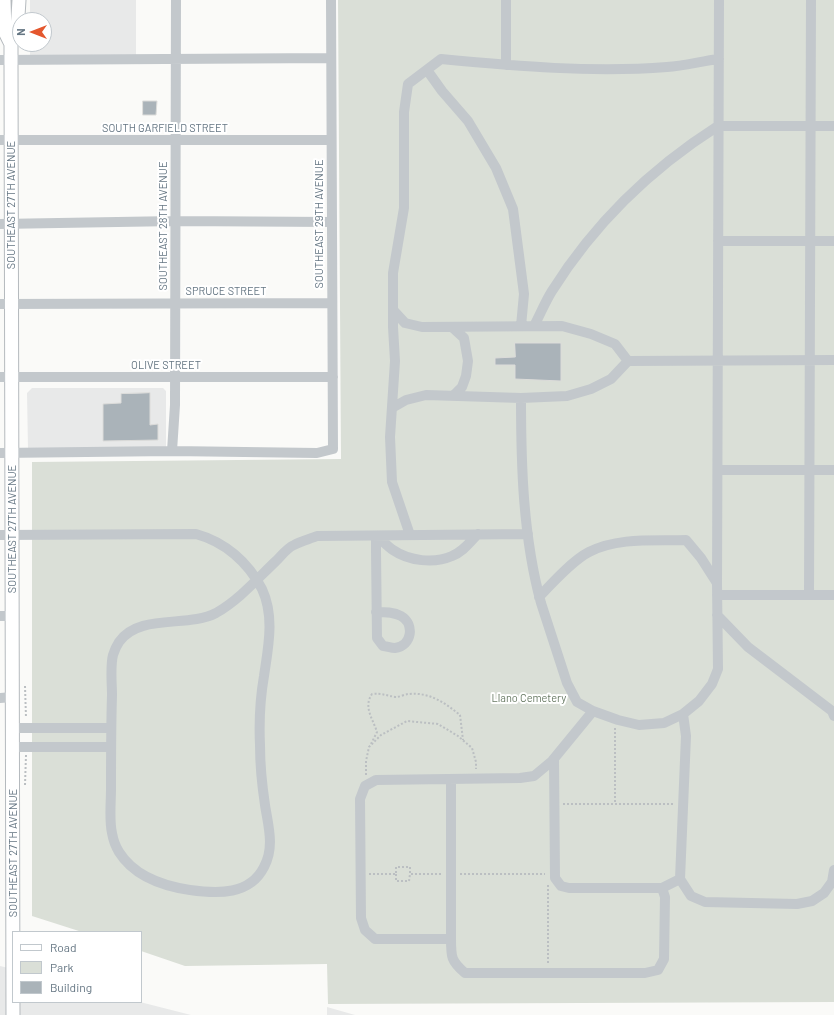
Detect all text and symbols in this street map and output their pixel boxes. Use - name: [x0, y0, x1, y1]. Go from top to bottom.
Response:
- north arrow: [12, 12, 52, 52]
- text: N: [14, 28, 27, 36]
- street label: SOUTH GARFIELD STREET: [102, 121, 228, 135]
- street label: SOUTHEAST 27TH AVENUE: [4, 141, 18, 269]
- street label: SOUTHEAST 29TH AVENUE: [312, 159, 326, 289]
- street label: SOUTHEAST 28TH AVENUE: [156, 161, 170, 291]
- street label: SPRUCE STREET: [186, 284, 266, 298]
- street label: OLIVE STREET: [131, 358, 201, 372]
- street label: SOUTHEAST 27TH AVENUE: [5, 465, 19, 593]
- park label: Llano Cemetery: [492, 691, 566, 705]
- street label: SOUTHEAST 27TH AVENUE: [6, 789, 20, 917]
- legend: [12, 931, 142, 1003]
- text: Road: [50, 940, 77, 954]
- text: Park: [50, 960, 74, 974]
- text: Building: [50, 980, 92, 994]

